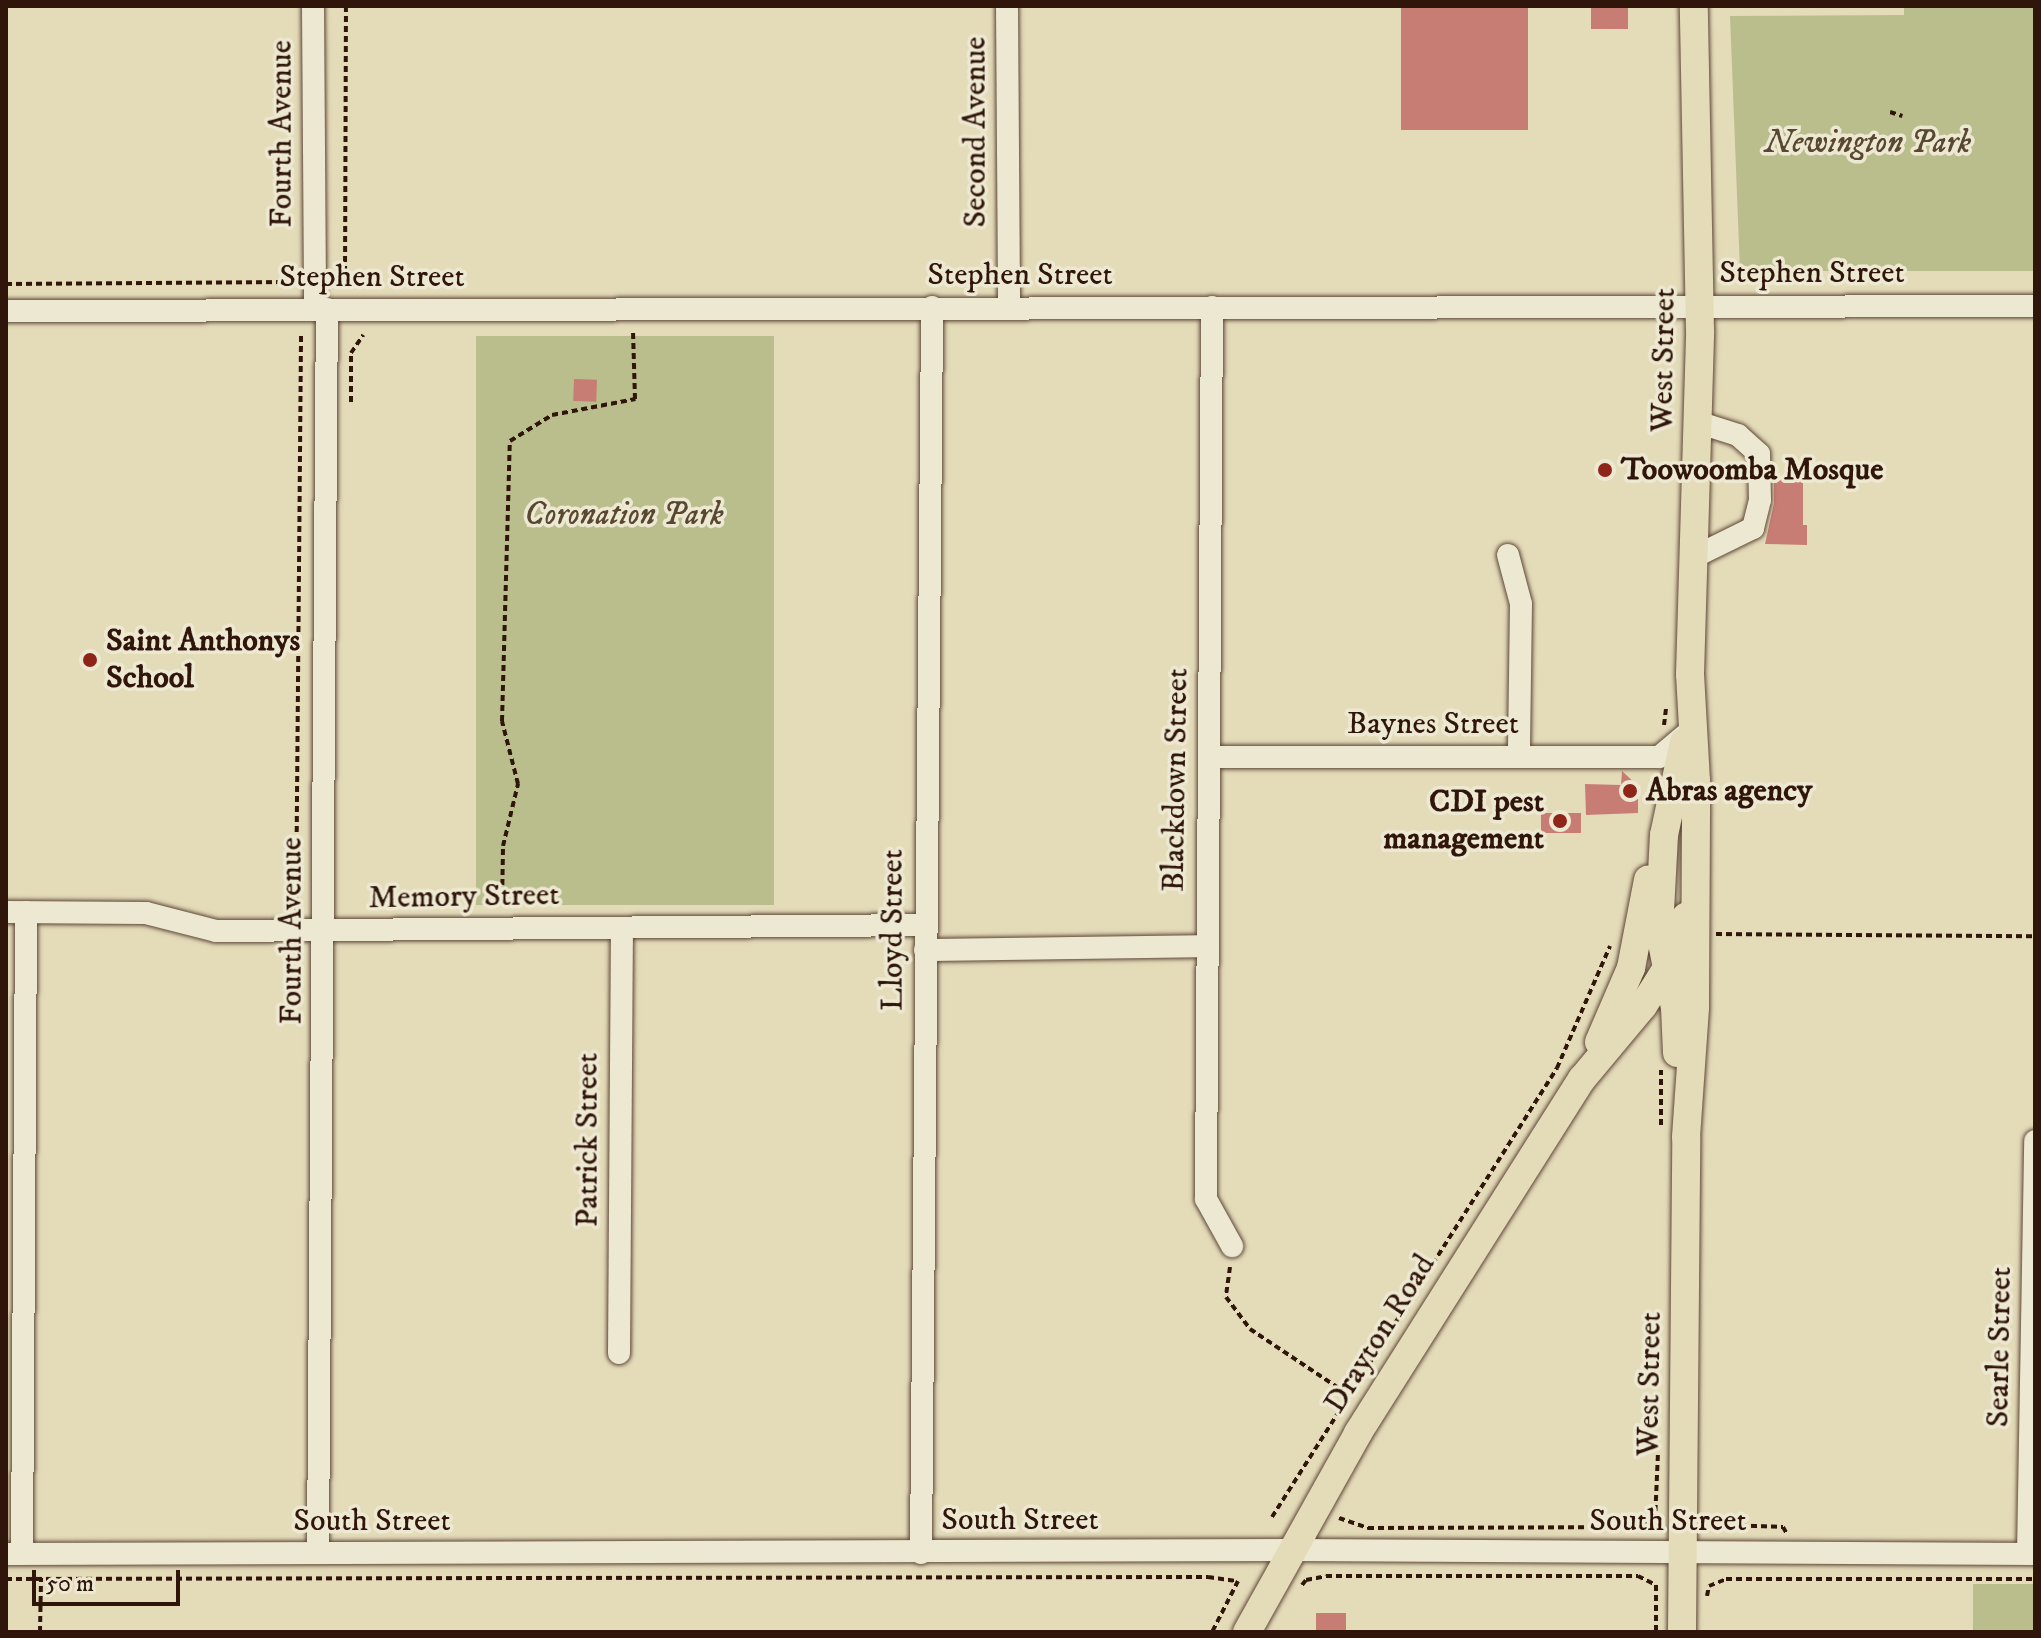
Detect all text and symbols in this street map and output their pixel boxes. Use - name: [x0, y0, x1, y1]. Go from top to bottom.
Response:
- street label: Second Avenue: [957, 36, 995, 228]
- street label: Fourth Avenue: [263, 40, 301, 228]
- park label: Newington Park: [1765, 124, 1971, 162]
- street label: Stephen Street: [1719, 254, 1905, 292]
- street label: Stephen Street: [927, 256, 1113, 294]
- street label: Stephen Street: [279, 258, 465, 296]
- street label: West Street: [1644, 287, 1684, 433]
- place label: Toowoomba Mosque: [1621, 451, 1883, 489]
- marker: Toowoomba Mosque: [1596, 461, 1614, 479]
- park label: Coronation Park: [524, 496, 724, 534]
- place label: Saint Anthonys School: [106, 623, 300, 698]
- marker: Saint Anthonys School: [81, 651, 99, 669]
- street label: Blackdown Street: [1155, 668, 1197, 892]
- street label: Baynes Street: [1347, 705, 1519, 743]
- place label: Abras agency: [1646, 772, 1812, 810]
- marker: Abras agency: [1621, 782, 1639, 800]
- place label: CDI pest management: [1383, 784, 1544, 859]
- marker: CDI pest management: [1551, 812, 1569, 830]
- street label: Fourth Avenue: [273, 837, 311, 1025]
- street label: Lloyd Street: [874, 849, 912, 1011]
- street label: Memory Street: [368, 876, 560, 918]
- street label: Patrick Street: [569, 1053, 607, 1227]
- street label: Drayton Road: [1316, 1247, 1444, 1421]
- street label: Searle Street: [1979, 1266, 2021, 1428]
- street label: West Street: [1630, 1311, 1670, 1457]
- street label: South Street: [941, 1501, 1099, 1539]
- street label: South Street: [293, 1502, 451, 1540]
- street label: South Street: [1589, 1502, 1747, 1540]
- scale bar: [36, 1554, 184, 1604]
- text: 50 m: [46, 1569, 94, 1599]

